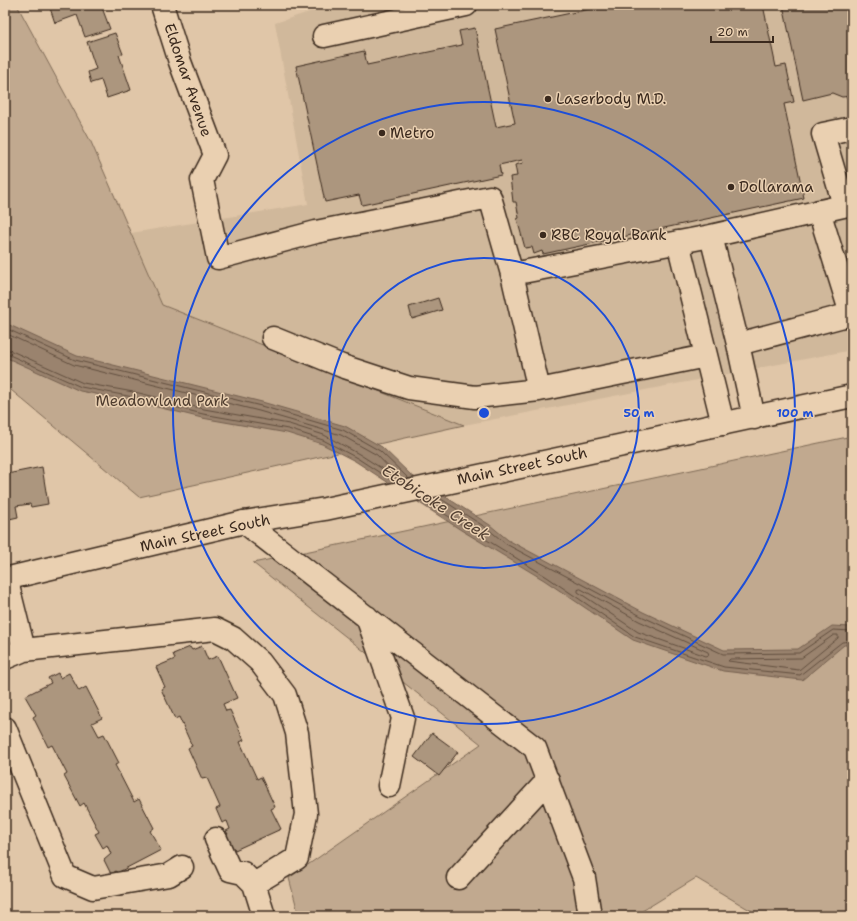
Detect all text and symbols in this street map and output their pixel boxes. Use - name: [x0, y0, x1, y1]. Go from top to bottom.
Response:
- scale bar: [711, 18, 773, 44]
- street label: Eldomar Avenue: [159, 21, 217, 139]
- text: 20 m: [717, 24, 748, 40]
- place label: Laserbody M.D.: [556, 89, 666, 109]
- marker: Laserbody M.D.: [543, 94, 553, 104]
- place label: Metro: [390, 123, 434, 143]
- marker: Metro: [377, 128, 387, 138]
- place label: Dollarama: [739, 177, 814, 197]
- marker: Dollarama: [726, 182, 736, 192]
- place label: RBC Royal Bank: [551, 225, 667, 245]
- marker: RBC Royal Bank: [538, 230, 548, 240]
- park label: Meadowland Park: [95, 391, 229, 411]
- text: 50 m: [624, 405, 655, 421]
- text: 100 m: [777, 405, 814, 421]
- centre of rings: [477, 406, 491, 420]
- street label: Main Street South: [455, 442, 589, 490]
- water label: Etobicoke Creek: [378, 460, 494, 545]
- street label: Main Street South: [138, 509, 272, 557]

